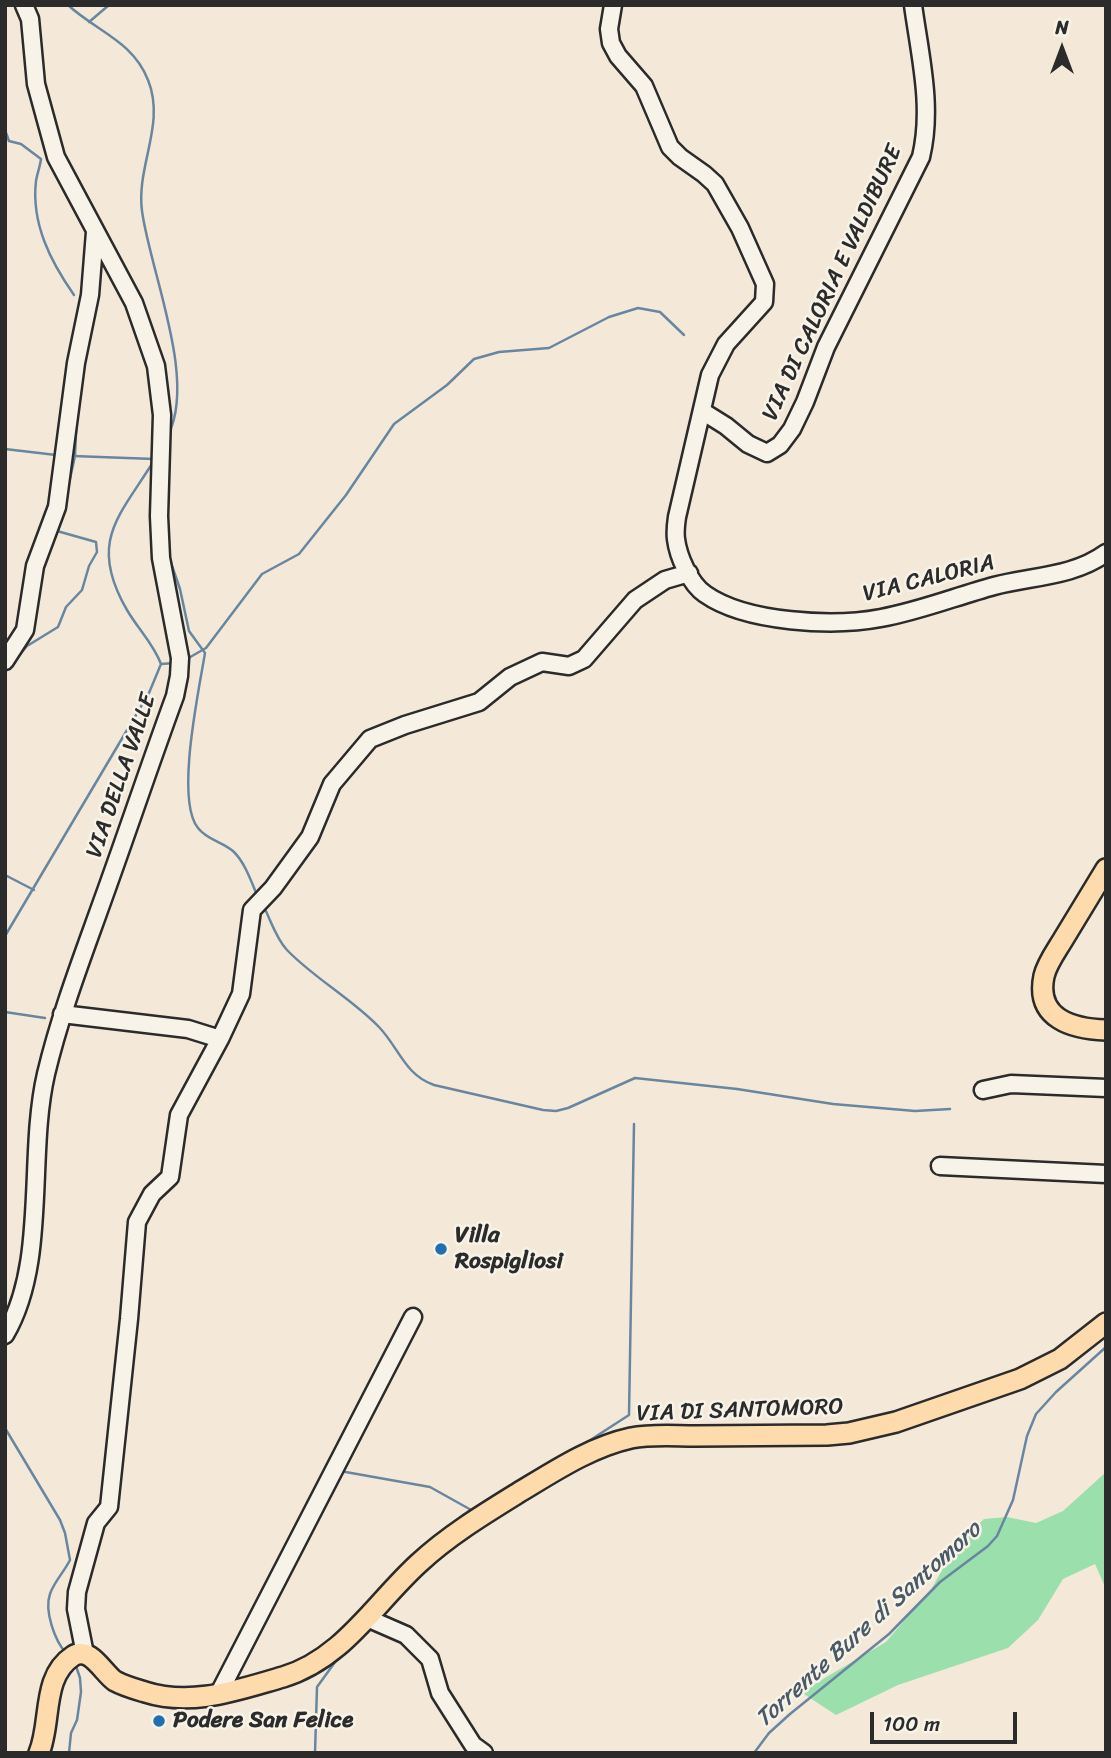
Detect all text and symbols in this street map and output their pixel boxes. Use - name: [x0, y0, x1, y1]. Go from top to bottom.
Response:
- text: N: [1055, 11, 1069, 44]
- north arrow: [1027, 14, 1097, 84]
- street label: VIA DI CALORIA E VALDIBURE: [757, 141, 909, 425]
- street label: VIA CALORIA: [860, 549, 998, 609]
- street label: VIA DELLA VALLE: [81, 690, 163, 862]
- place label: Villa Rospigliosi: [455, 1222, 563, 1276]
- marker: Villa Rospigliosi: [433, 1241, 449, 1257]
- street label: VIA DI SANTOMORO: [636, 1394, 844, 1428]
- water label: Torrente Bure di Santomoro: [750, 1516, 988, 1734]
- scale bar: [873, 1698, 1020, 1742]
- text: 100 m: [883, 1705, 940, 1743]
- place label: Podere San Felice: [173, 1707, 353, 1735]
- marker: Podere San Felice: [151, 1713, 167, 1729]

